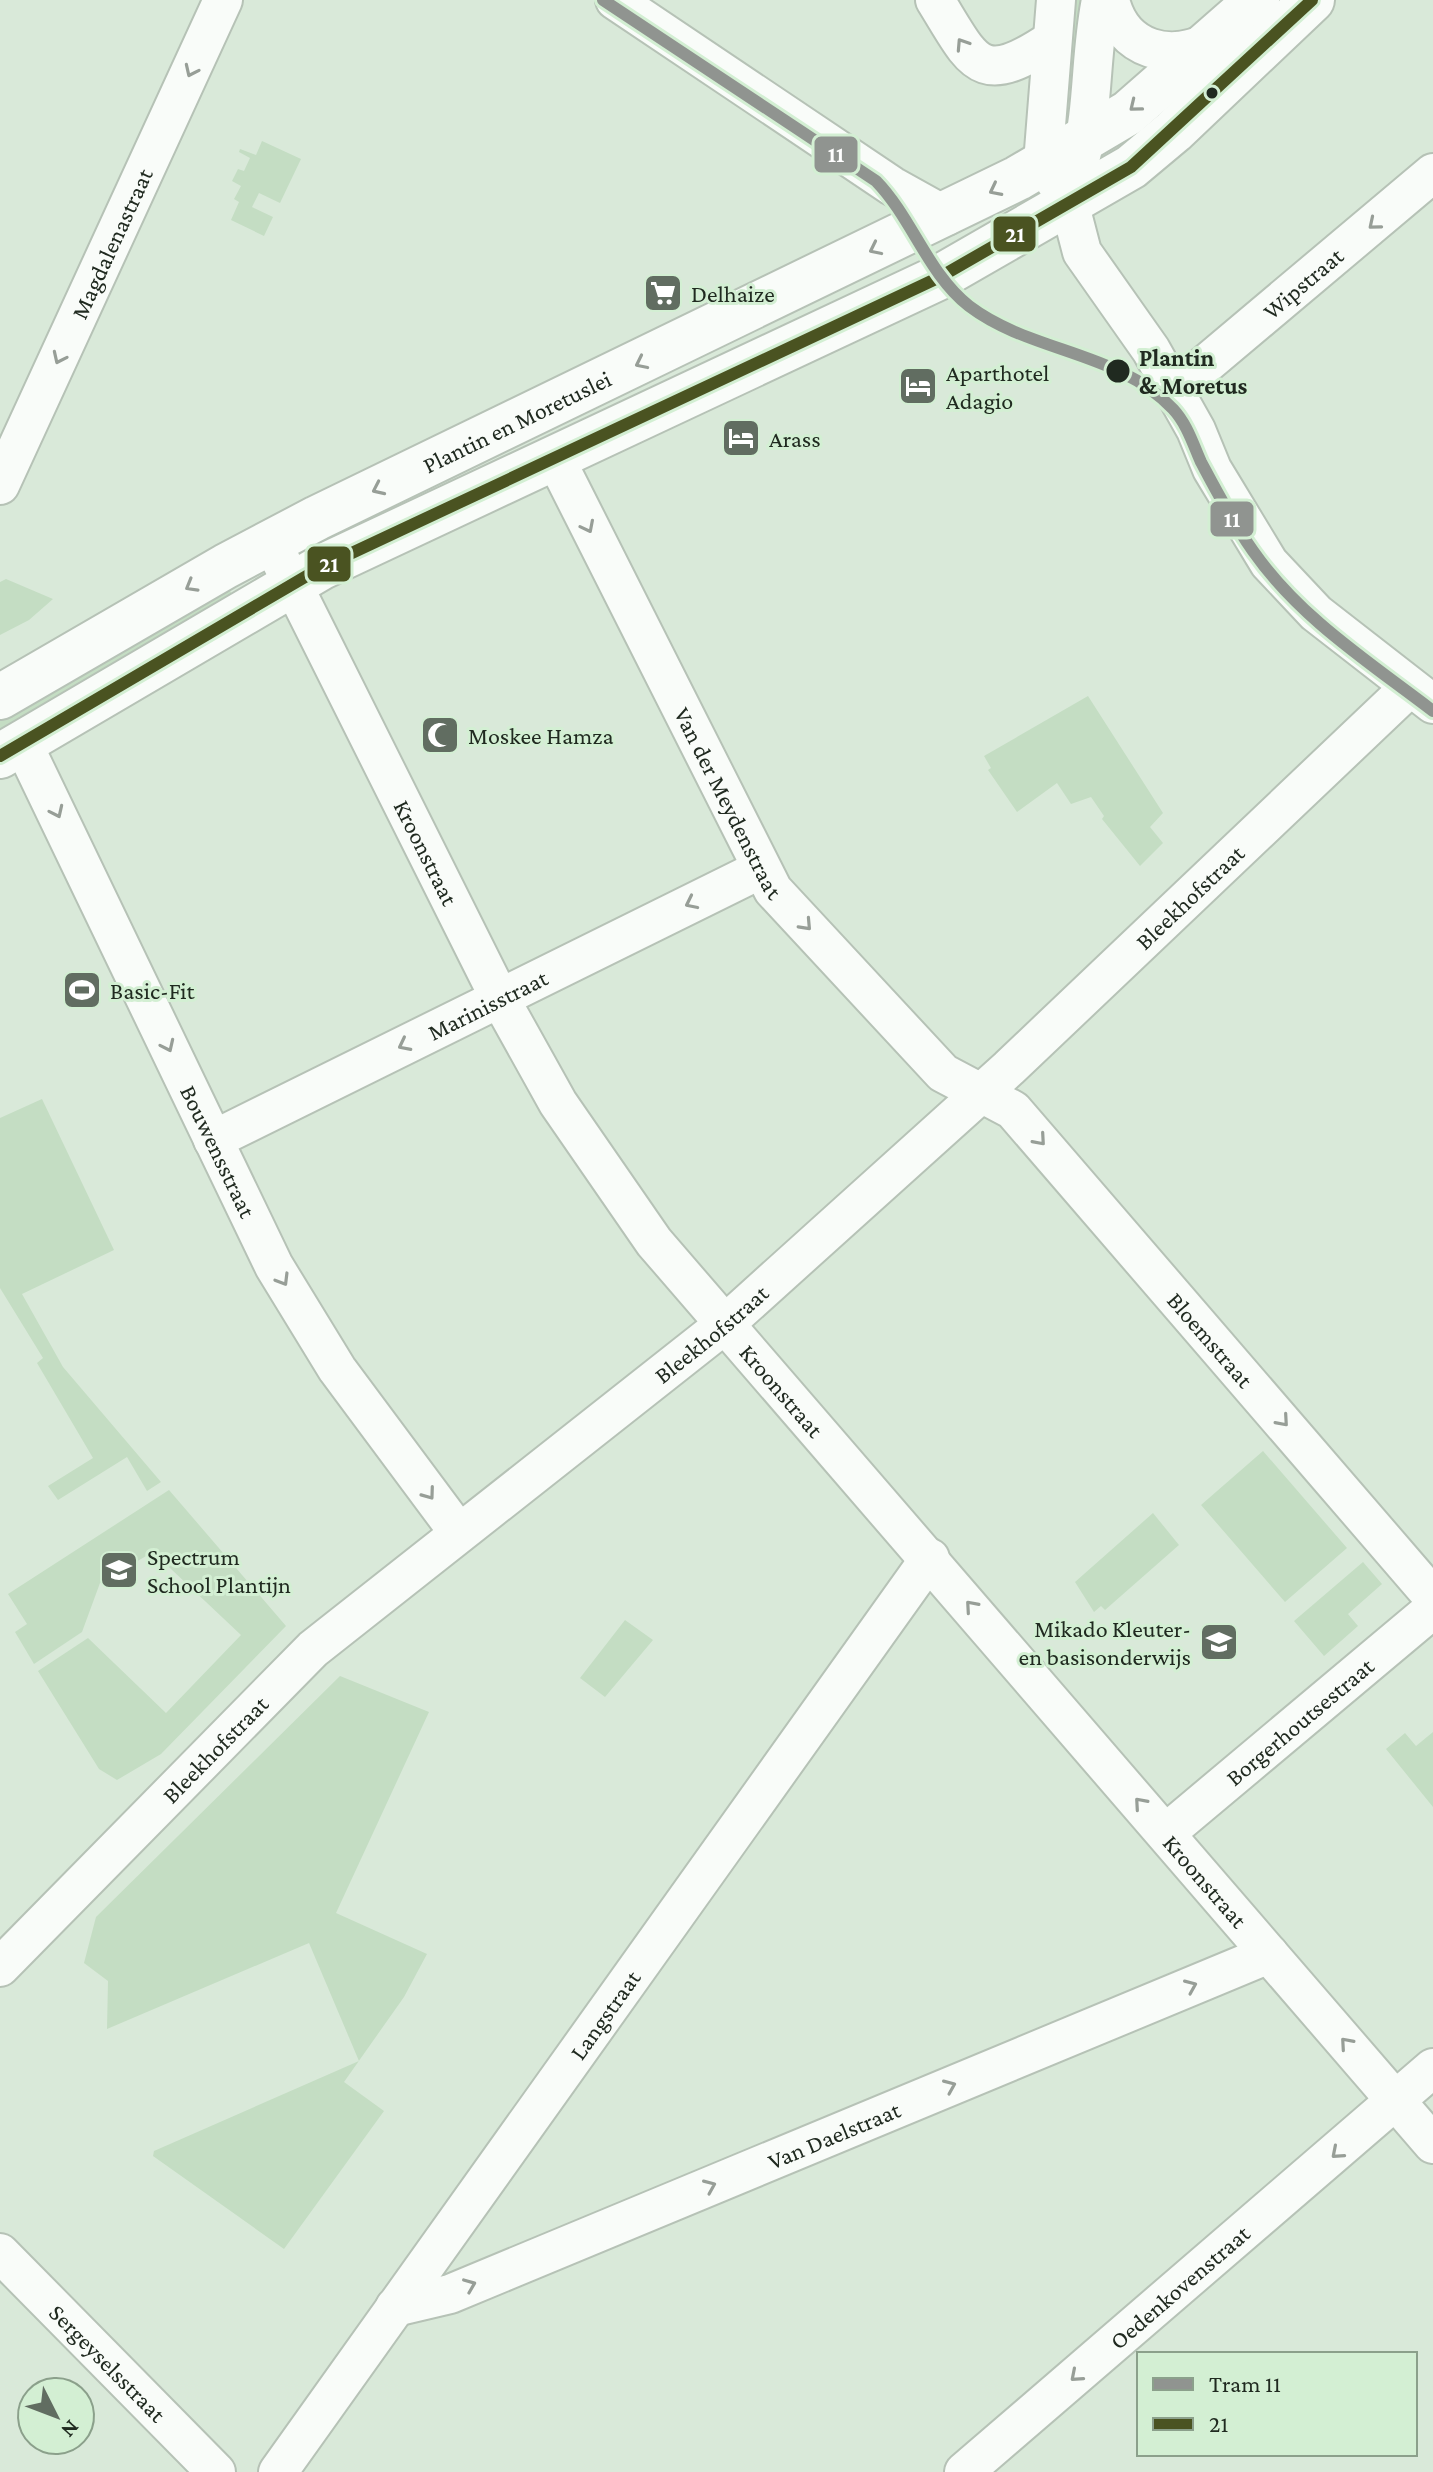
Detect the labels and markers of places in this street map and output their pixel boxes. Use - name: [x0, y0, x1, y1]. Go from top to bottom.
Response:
- unlabelled marker: [1204, 85, 1220, 101]
- supermarket icon: Delhaize: [642, 272, 684, 314]
- place label: Delhaize: [691, 280, 775, 307]
- place label: Plantin & Moretus: [1139, 344, 1248, 399]
- marker: Plantin & Moretus: [1104, 357, 1132, 385]
- place label: Aparthotel Adagio: [946, 359, 1049, 414]
- hotel icon: Aparthotel Adagio: [897, 365, 939, 407]
- hotel icon: Arass: [720, 417, 762, 459]
- place label: Arass: [769, 425, 821, 452]
- mosque icon: Moskee Hamza: [419, 714, 461, 756]
- place label: Moskee Hamza: [468, 722, 614, 749]
- sports icon: Basic-Fit: [61, 969, 103, 1011]
- place label: Basic-Fit: [110, 977, 196, 1004]
- place label: Spectrum School Plantijn: [147, 1543, 291, 1598]
- school or university icon: Spectrum School Plantijn: [98, 1549, 140, 1591]
- place label: Mikado Kleuter- en basisonderwijs: [1019, 1615, 1191, 1670]
- school or university icon: Mikado Kleuter- en basisonderwijs: [1198, 1621, 1240, 1663]

